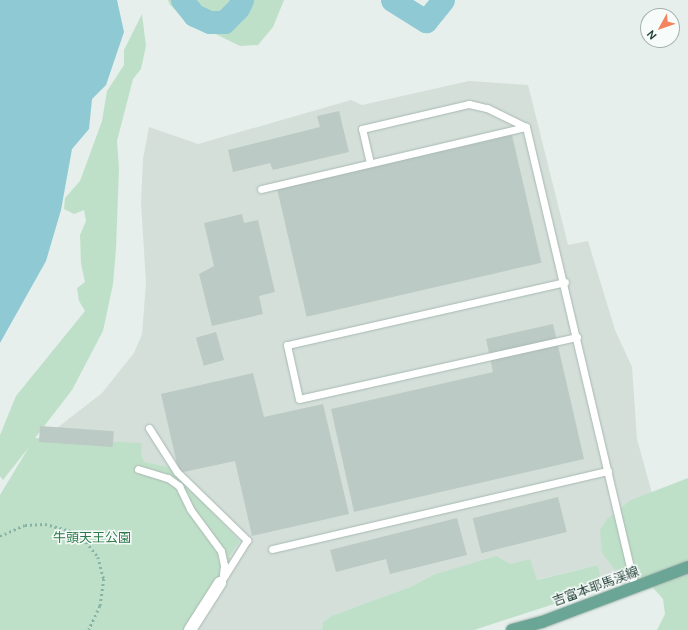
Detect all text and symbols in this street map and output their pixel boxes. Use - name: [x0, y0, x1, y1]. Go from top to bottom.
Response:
- north arrow: [640, 8, 680, 48]
- text: N: [644, 27, 660, 43]
- park label: 牛頭天王公園: [53, 530, 131, 546]
- street label: 吉富本耶馬渓線: [551, 564, 641, 610]

